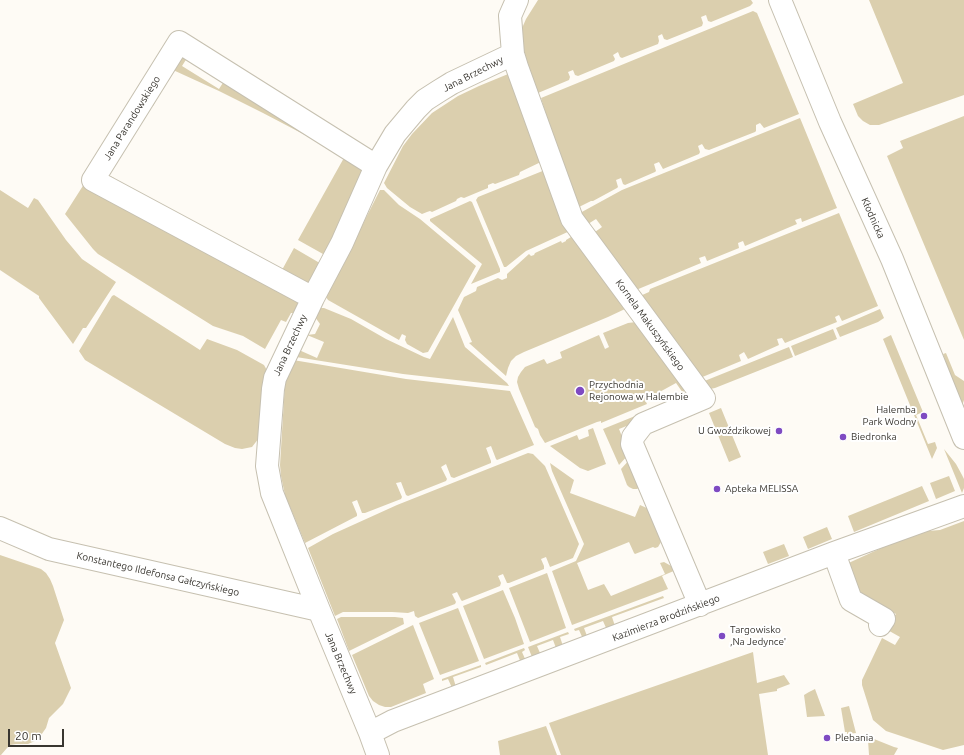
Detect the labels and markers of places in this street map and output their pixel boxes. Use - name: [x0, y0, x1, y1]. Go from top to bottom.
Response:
- place label: Przychodnia Rejonowa w Halembie: [589, 379, 688, 402]
- marker: Przychodnia Rejonowa w Halembie: [574, 385, 586, 397]
- place label: Halemba Park Wodny: [863, 404, 916, 428]
- marker: Halemba Park Wodny: [919, 411, 929, 421]
- place label: U Gwoździkowej: [698, 425, 771, 437]
- marker: U Gwoździkowej: [774, 426, 784, 436]
- place label: Biedronka: [851, 431, 897, 443]
- marker: Biedronka: [838, 432, 848, 442]
- place label: Apteka MELISSA: [725, 483, 798, 495]
- marker: Apteka MELISSA: [712, 484, 722, 494]
- place label: Targowisko ,Na Jedynce': [730, 624, 786, 648]
- marker: Targowisko ,Na Jedynce': [717, 631, 727, 641]
- place label: Plebania: [835, 732, 873, 744]
- marker: Plebania: [822, 733, 832, 743]

